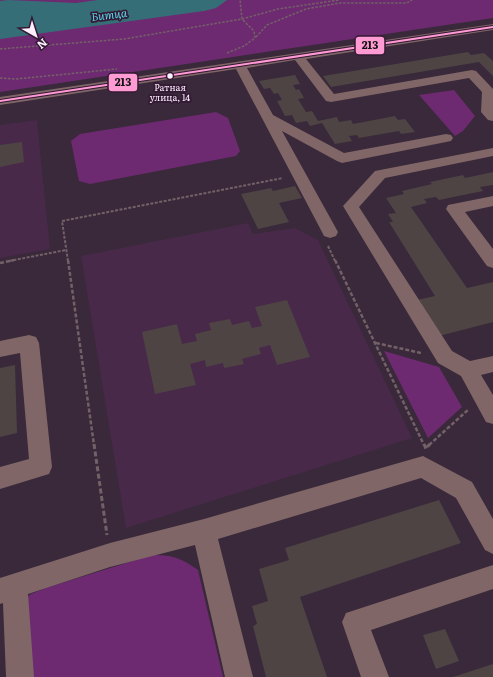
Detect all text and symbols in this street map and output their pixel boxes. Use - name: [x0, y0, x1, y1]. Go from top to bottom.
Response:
- water label: Битца: [90, 4, 129, 24]
- north arrow: [16, 16, 56, 56]
- text: N: [34, 35, 52, 54]
- line badge: 213: [355, 36, 385, 55]
- text: 213: [362, 36, 378, 52]
- marker: Ратная улица, 14: [165, 71, 175, 81]
- line badge: 213: [108, 73, 138, 92]
- text: 213: [115, 73, 131, 89]
- place label: Ратная улица, 14: [150, 80, 190, 104]

